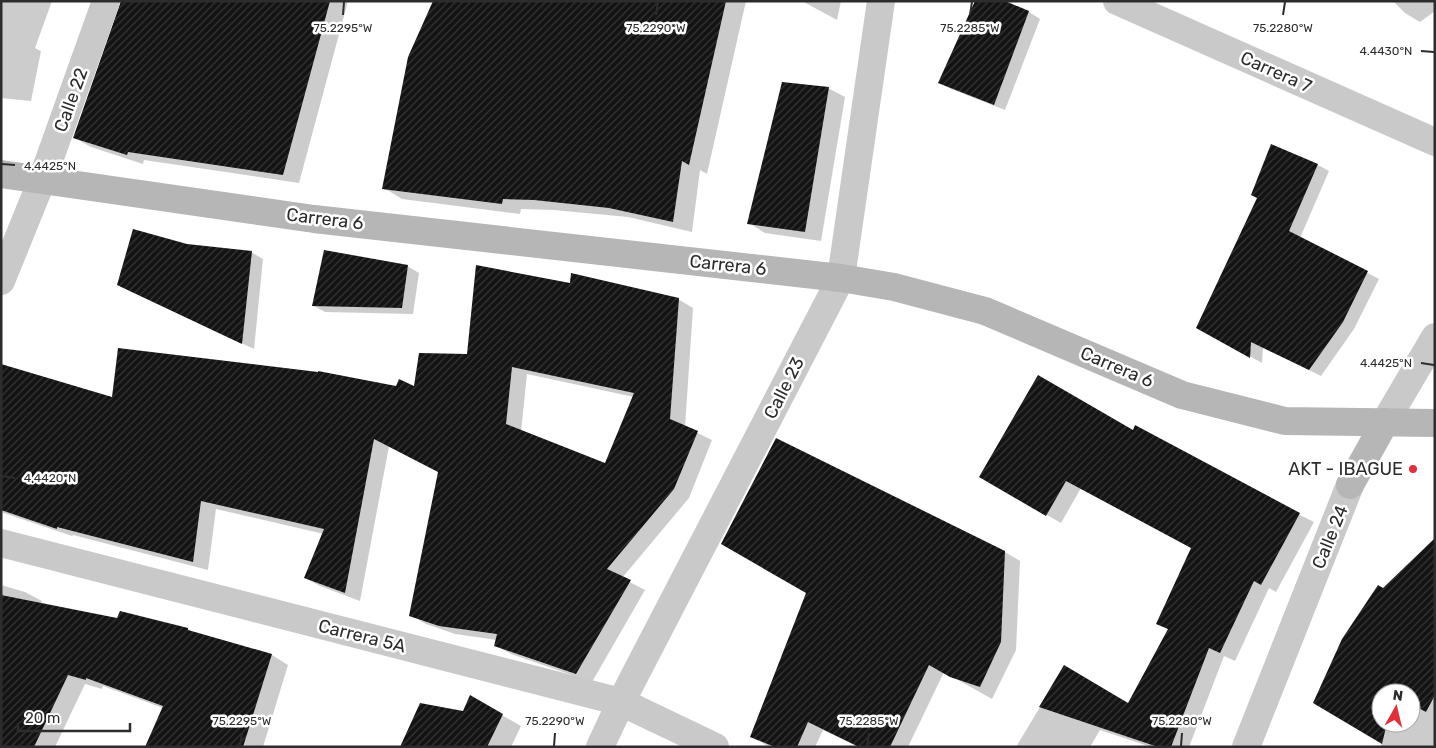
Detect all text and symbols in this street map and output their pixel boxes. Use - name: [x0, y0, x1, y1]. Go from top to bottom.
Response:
- text: 75.2295°W: [314, 21, 373, 35]
- text: 75.2290°W: [626, 21, 686, 35]
- text: 75.2285°W: [940, 21, 1000, 35]
- text: 75.2280°W: [1253, 21, 1313, 35]
- text: 4.4430°N: [1360, 44, 1412, 58]
- street label: Carrera 7: [1237, 47, 1315, 97]
- street label: Calle 22: [49, 65, 93, 135]
- text: 4.4425°N: [24, 159, 76, 173]
- street label: Carrera 6: [285, 203, 365, 235]
- street label: Carrera 6: [688, 250, 768, 280]
- street label: Carrera 6: [1077, 342, 1157, 392]
- street label: Calle 23: [759, 353, 809, 423]
- text: 4.4425°N: [1360, 356, 1412, 370]
- place label: AKT - IBAGUE: [1288, 458, 1403, 480]
- marker: AKT - IBAGUE: [1407, 463, 1419, 475]
- text: 4.4420°N: [24, 471, 76, 485]
- street label: Calle 24: [1307, 502, 1353, 572]
- street label: Carrera 5A: [316, 615, 408, 657]
- north arrow: [1371, 683, 1421, 733]
- text: N: [1392, 687, 1404, 705]
- scale bar: [18, 700, 130, 732]
- text: 20 m: [25, 709, 60, 727]
- text: 75.2295°W: [213, 714, 272, 728]
- text: 75.2290°W: [525, 714, 585, 728]
- text: 75.2285°W: [839, 714, 899, 728]
- text: 75.2280°W: [1152, 714, 1212, 728]

